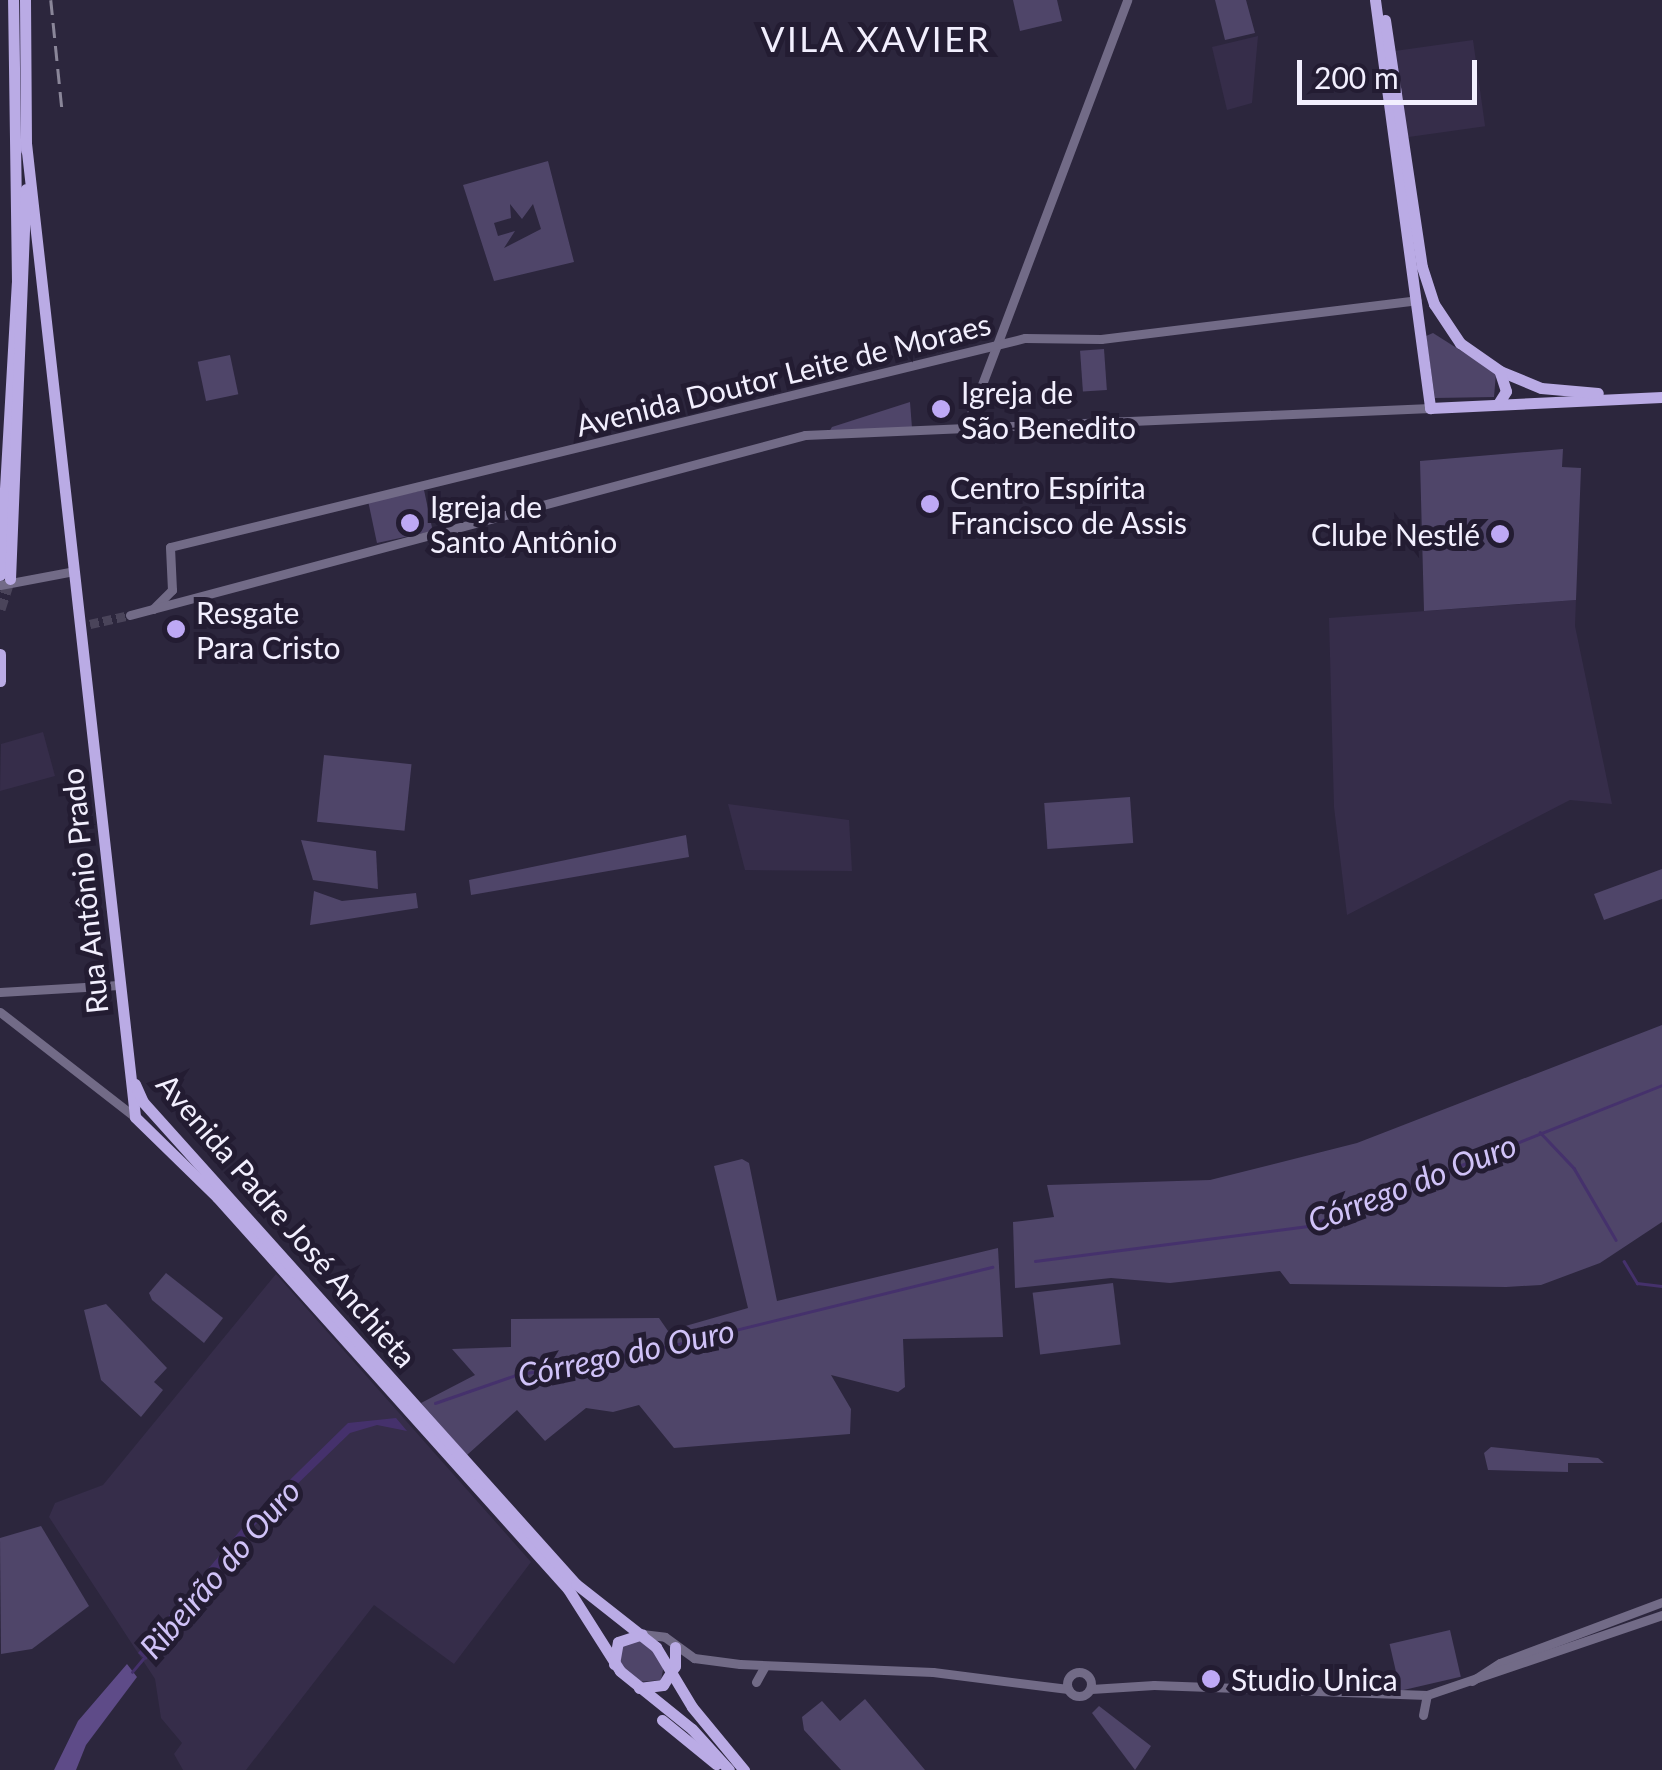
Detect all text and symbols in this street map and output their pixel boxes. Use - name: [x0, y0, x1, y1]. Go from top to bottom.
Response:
- district label: VILA XAVIER: [760, 17, 992, 59]
- scale bar: [1302, 40, 1482, 102]
- text: 200 m: [1314, 59, 1399, 95]
- street label: Avenida Doutor Leite de Moraes: [572, 305, 994, 443]
- place label: Igreja de São Benedito: [961, 374, 1136, 444]
- marker: Igreja de São Benedito: [930, 398, 952, 420]
- place label: Centro Espírita Francisco de Assis: [950, 469, 1188, 540]
- place label: Igreja de Santo Antônio: [430, 488, 618, 558]
- marker: Centro Espírita Francisco de Assis: [919, 493, 941, 515]
- marker: Igreja de Santo Antônio: [399, 512, 421, 534]
- place label: Clube Nestlé: [1311, 516, 1480, 552]
- marker: Clube Nestlé: [1489, 523, 1511, 545]
- place label: Resgate Para Cristo: [196, 594, 340, 664]
- marker: Resgate Para Cristo: [165, 618, 187, 640]
- street label: Rua Antônio Prado: [53, 766, 115, 1016]
- street label: Avenida Padre José Anchieta: [149, 1065, 425, 1375]
- water label: Córrego do Ouro: [1302, 1126, 1522, 1240]
- water label: Córrego do Ouro: [514, 1311, 738, 1395]
- water label: Ribeirão do Ouro: [132, 1472, 308, 1666]
- place label: Studio Unica: [1231, 1661, 1398, 1697]
- marker: Studio Unica: [1200, 1668, 1222, 1690]

